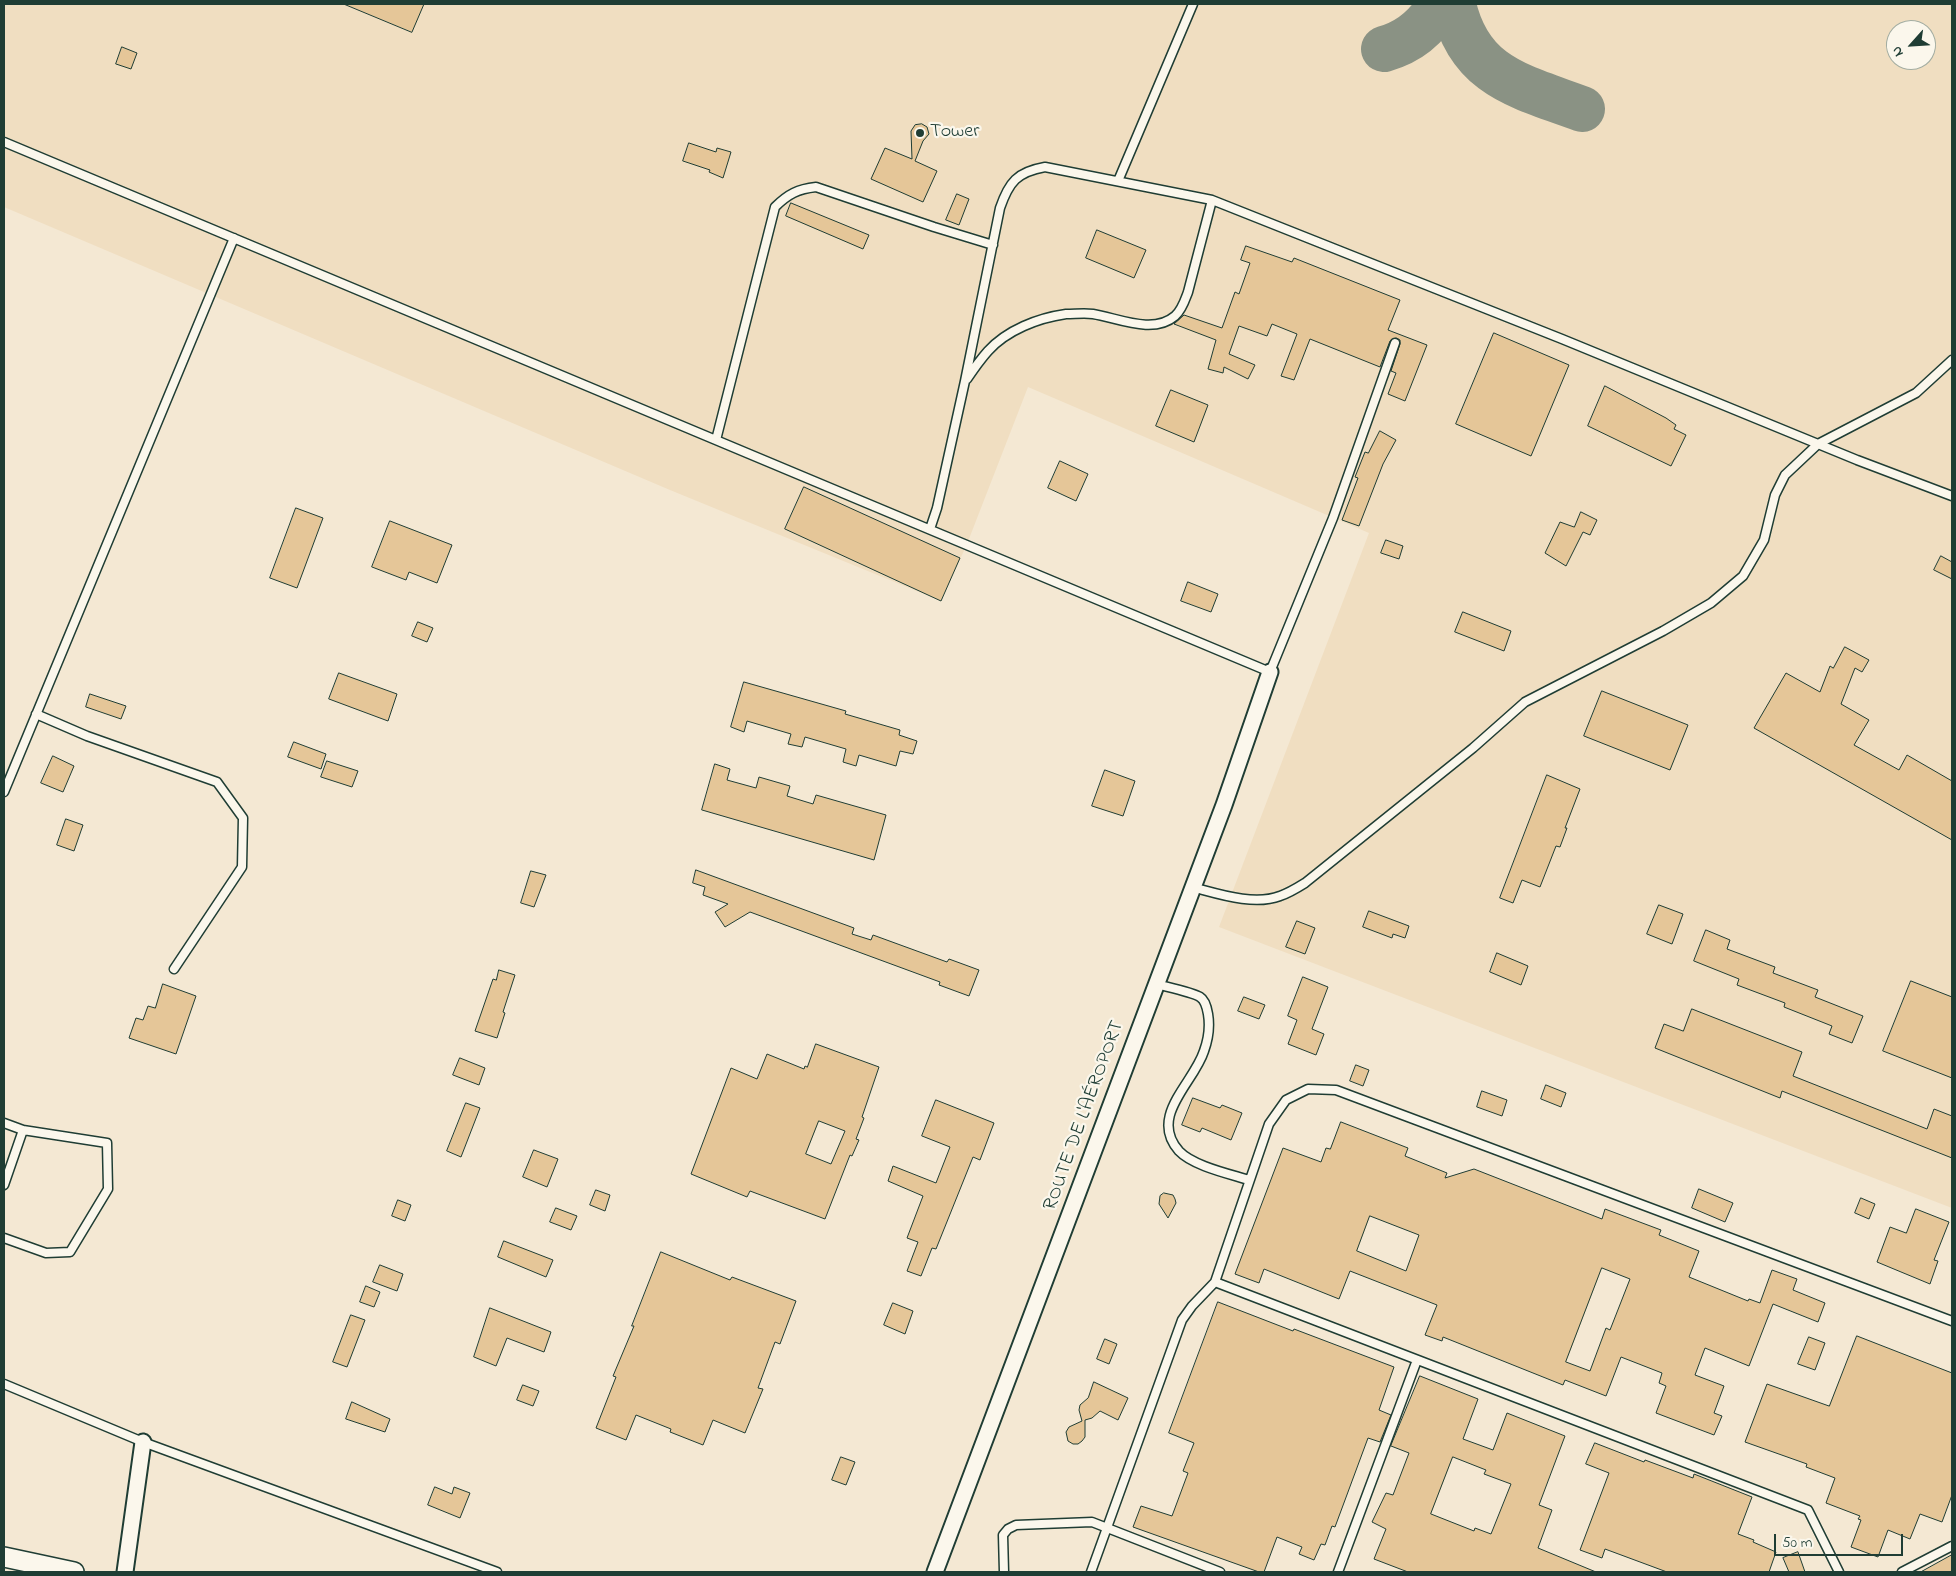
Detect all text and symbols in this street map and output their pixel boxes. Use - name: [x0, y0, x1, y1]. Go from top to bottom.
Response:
- north arrow: [1886, 20, 1936, 70]
- text: N: [1886, 43, 1909, 60]
- place label: Tower: [930, 121, 979, 145]
- marker: Tower: [914, 127, 926, 139]
- street label: ROUTE DE L'AÉROPORT: [1039, 1018, 1131, 1214]
- scale bar: [1776, 1524, 1905, 1556]
- text: 50 m: [1782, 1532, 1812, 1554]

